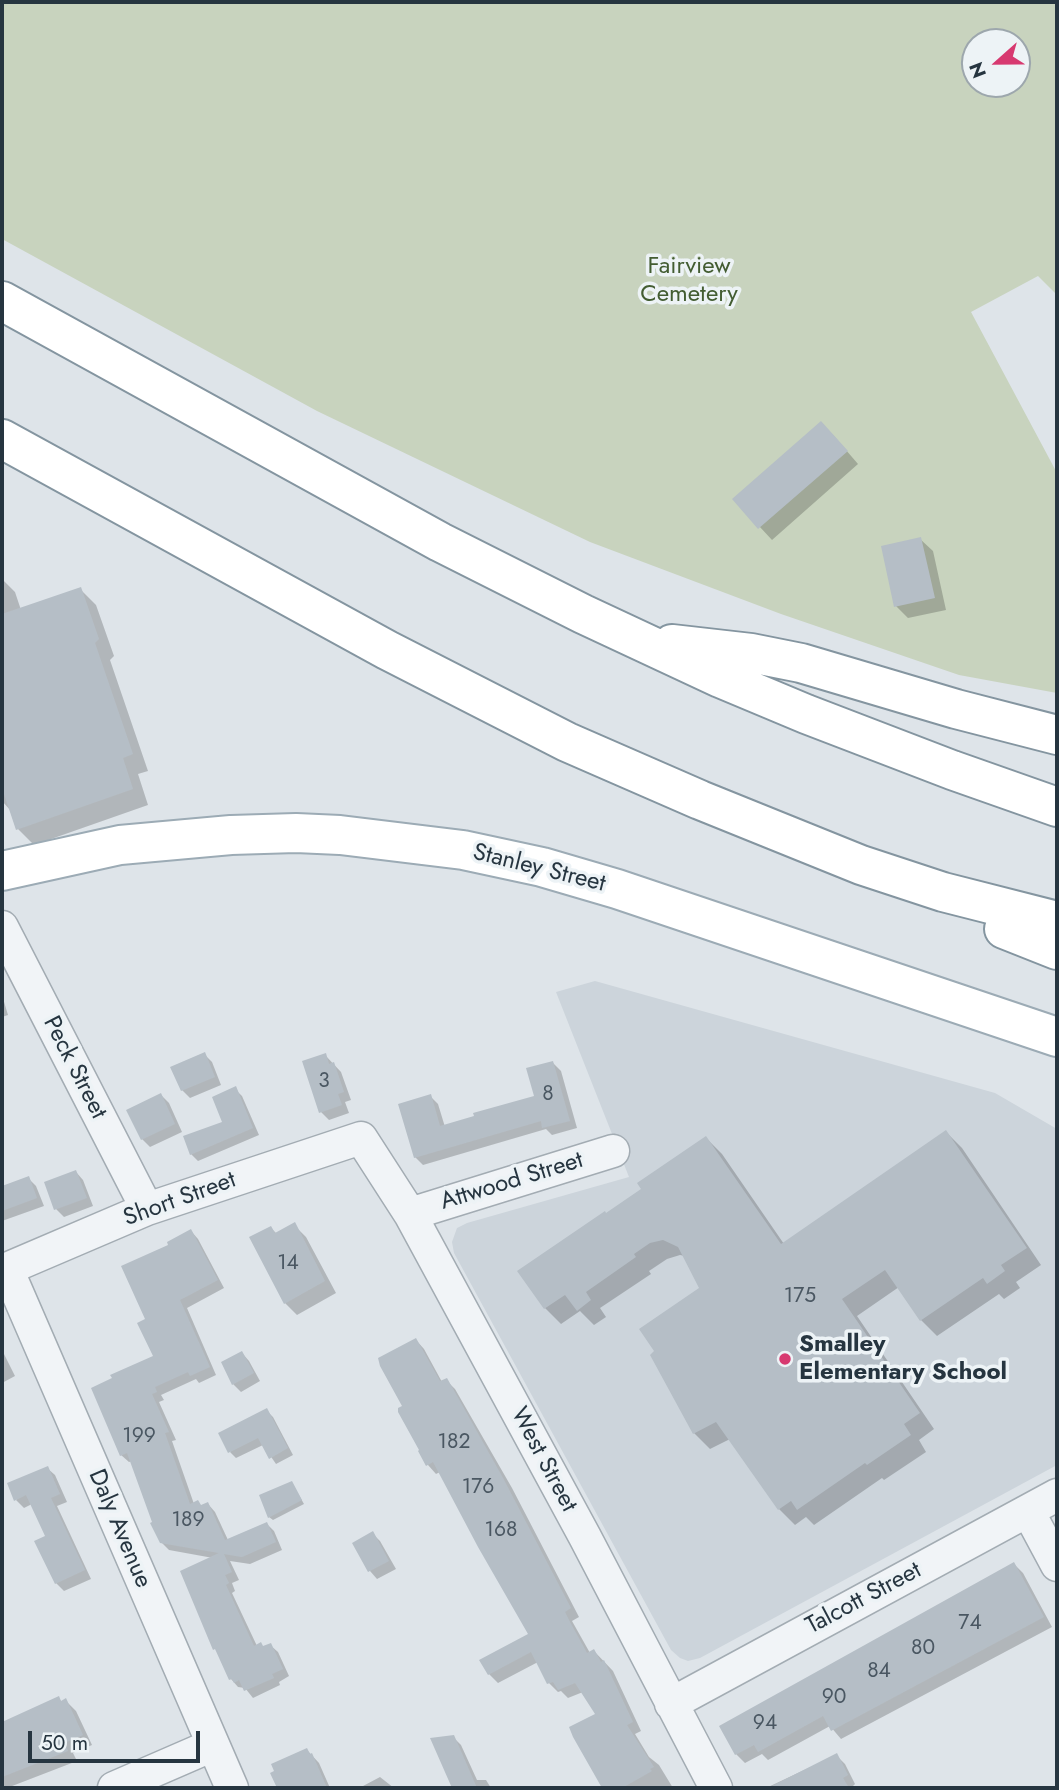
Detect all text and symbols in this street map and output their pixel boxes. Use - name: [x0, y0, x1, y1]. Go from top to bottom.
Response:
- north arrow: [961, 28, 1031, 98]
- text: N: [962, 58, 993, 82]
- park label: Fairview Cemetery: [640, 253, 738, 309]
- street label: Stanley Street: [470, 839, 608, 899]
- street label: Peck Street: [36, 1012, 112, 1124]
- house number: 3: [318, 1069, 330, 1095]
- house number: 8: [542, 1082, 554, 1108]
- street label: Attwood Street: [437, 1147, 587, 1217]
- street label: Short Street: [120, 1166, 240, 1234]
- house number: 14: [277, 1251, 299, 1277]
- house number: 175: [784, 1284, 816, 1310]
- place label: Smalley Elementary School: [799, 1331, 1007, 1387]
- marker: Smalley Elementary School: [777, 1351, 793, 1367]
- street label: West Street: [504, 1403, 582, 1517]
- house number: 199: [122, 1424, 156, 1450]
- house number: 182: [438, 1430, 470, 1456]
- street label: Daly Avenue: [81, 1465, 157, 1593]
- house number: 176: [462, 1475, 494, 1501]
- house number: 189: [171, 1508, 205, 1534]
- house number: 168: [484, 1518, 518, 1544]
- street label: Talcott Street: [801, 1557, 927, 1641]
- house number: 74: [958, 1611, 982, 1637]
- house number: 80: [911, 1636, 935, 1662]
- house number: 84: [867, 1659, 891, 1685]
- house number: 90: [822, 1685, 846, 1711]
- house number: 94: [753, 1711, 777, 1737]
- scale bar: [32, 1716, 203, 1760]
- text: 50 m: [41, 1728, 88, 1758]

